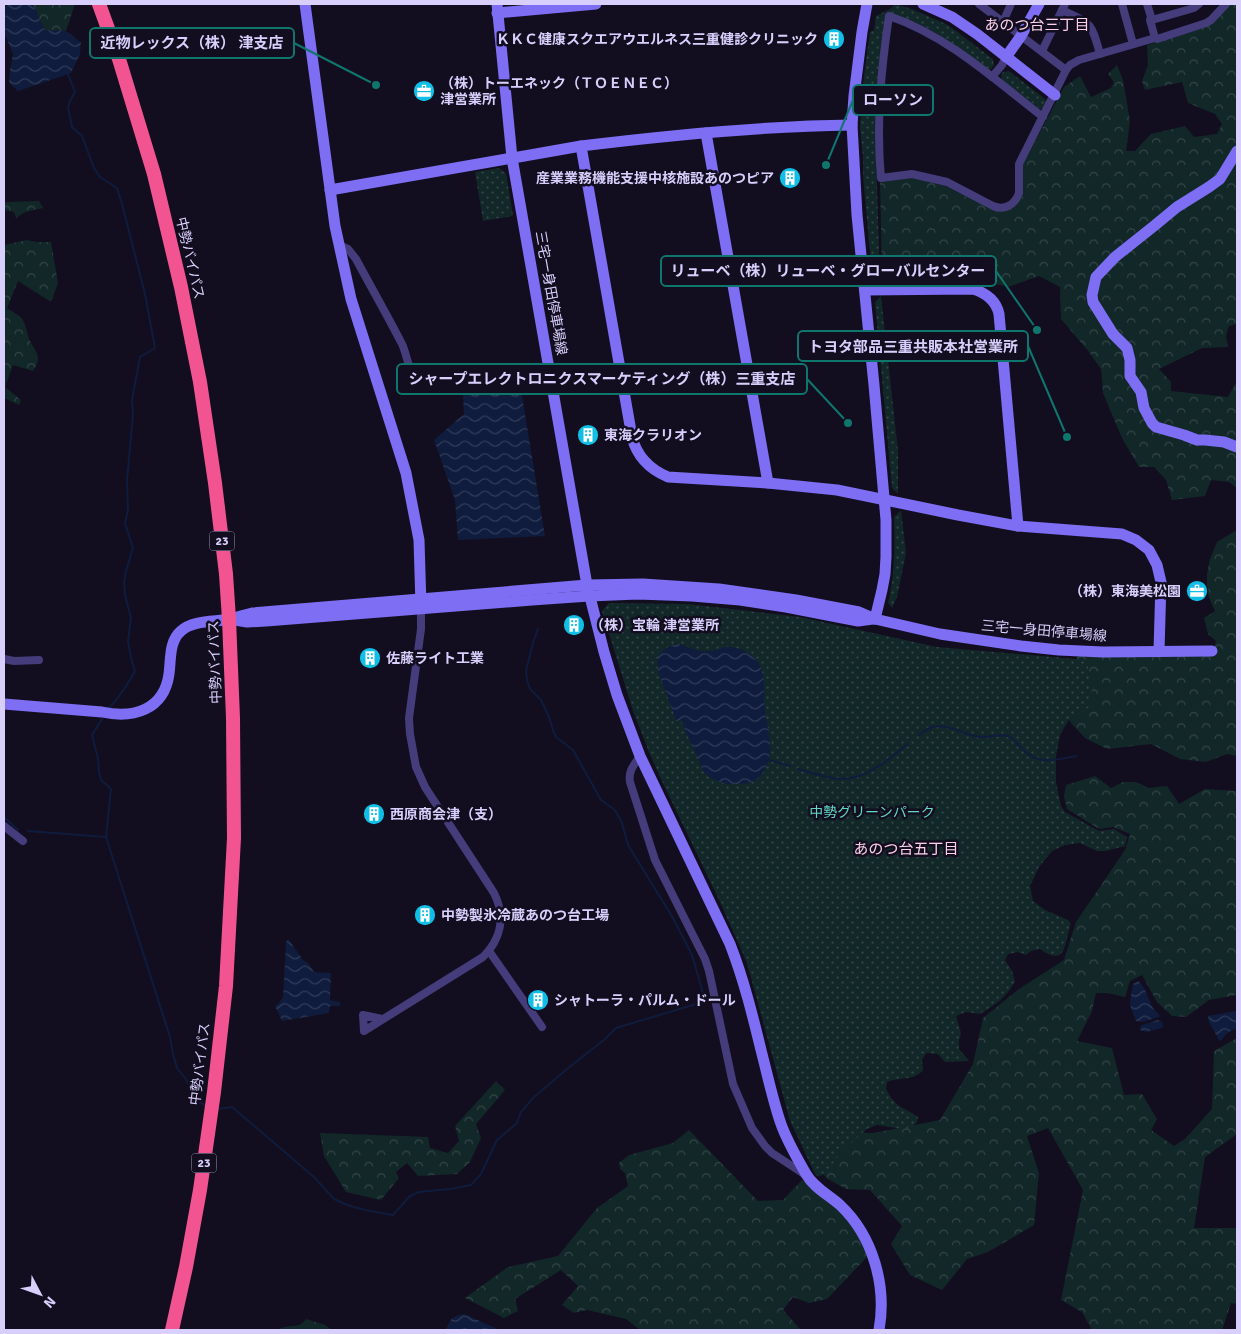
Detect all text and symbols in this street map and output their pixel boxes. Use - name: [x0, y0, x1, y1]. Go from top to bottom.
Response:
- district label: あのつ台三丁目: [984, 16, 1090, 34]
- building icon: ＫＫＣ健康スクエアウエルネス三重健診クリニック: [822, 27, 846, 51]
- callout: 近物レックス（株） 津支店: [90, 28, 294, 58]
- place label: ＫＫＣ健康スクエアウエルネス三重健診クリニック: [496, 31, 818, 48]
- text: 近物レックス（株） 津支店: [101, 34, 283, 52]
- place label: （株）トーエネック（ＴＯＥＮＥＣ） 津営業所: [440, 75, 678, 108]
- office icon: （株）トーエネック（ＴＯＥＮＥＣ） 津営業所: [412, 79, 436, 103]
- callout: ローソン: [853, 85, 933, 115]
- text: ローソン: [863, 91, 923, 109]
- building icon: 産業業務機能支援中核施設あのつピア: [778, 166, 802, 190]
- place label: 産業業務機能支援中核施設あのつピア: [536, 170, 774, 187]
- street label: 中勢バイパス: [172, 215, 208, 301]
- street label: 三宅一身田停車場線: [532, 229, 570, 357]
- callout: リューベ（株）リューベ・グローバルセンター: [661, 256, 996, 286]
- text: リューベ（株）リューベ・グローバルセンター: [671, 262, 985, 280]
- callout: トヨタ部品三重共販本社営業所: [798, 331, 1028, 361]
- text: トヨタ部品三重共販本社営業所: [808, 338, 1018, 356]
- callout: シャープエレクトロニクスマーケティング（株）三重支店: [397, 364, 807, 394]
- text: シャープエレクトロニクスマーケティング（株）三重支店: [408, 370, 796, 388]
- building icon: 東海クラリオン: [576, 423, 600, 447]
- place label: 東海クラリオン: [604, 427, 702, 444]
- road number: 23: [210, 532, 234, 550]
- office icon: （株）東海美松園: [1185, 579, 1209, 603]
- place label: （株）東海美松園: [1069, 583, 1181, 600]
- building icon: （株）宝輪 津営業所: [562, 613, 586, 637]
- place label: （株）宝輪 津営業所: [590, 617, 719, 634]
- street label: 三宅一身田停車場線: [980, 617, 1108, 645]
- street label: 中勢バイパス: [205, 620, 225, 704]
- building icon: 佐藤ライト工業: [358, 646, 382, 670]
- place label: 佐藤ライト工業: [386, 650, 484, 667]
- building icon: 西原商会津（支）: [362, 802, 386, 826]
- park label: 中勢グリーンパーク: [809, 804, 935, 821]
- place label: 西原商会津（支）: [390, 806, 502, 823]
- district label: あのつ台五丁目: [853, 840, 959, 858]
- building icon: 中勢製氷冷蔵あのつ台工場: [413, 903, 437, 927]
- place label: 中勢製氷冷蔵あのつ台工場: [441, 907, 609, 924]
- building icon: シャトーラ・パルム・ドール: [526, 988, 550, 1012]
- place label: シャトーラ・パルム・ドール: [554, 992, 736, 1009]
- street label: 中勢バイパス: [186, 1021, 214, 1107]
- road number: 23: [192, 1154, 216, 1172]
- north arrow: [15, 1269, 65, 1319]
- text: N: [40, 1293, 59, 1311]

